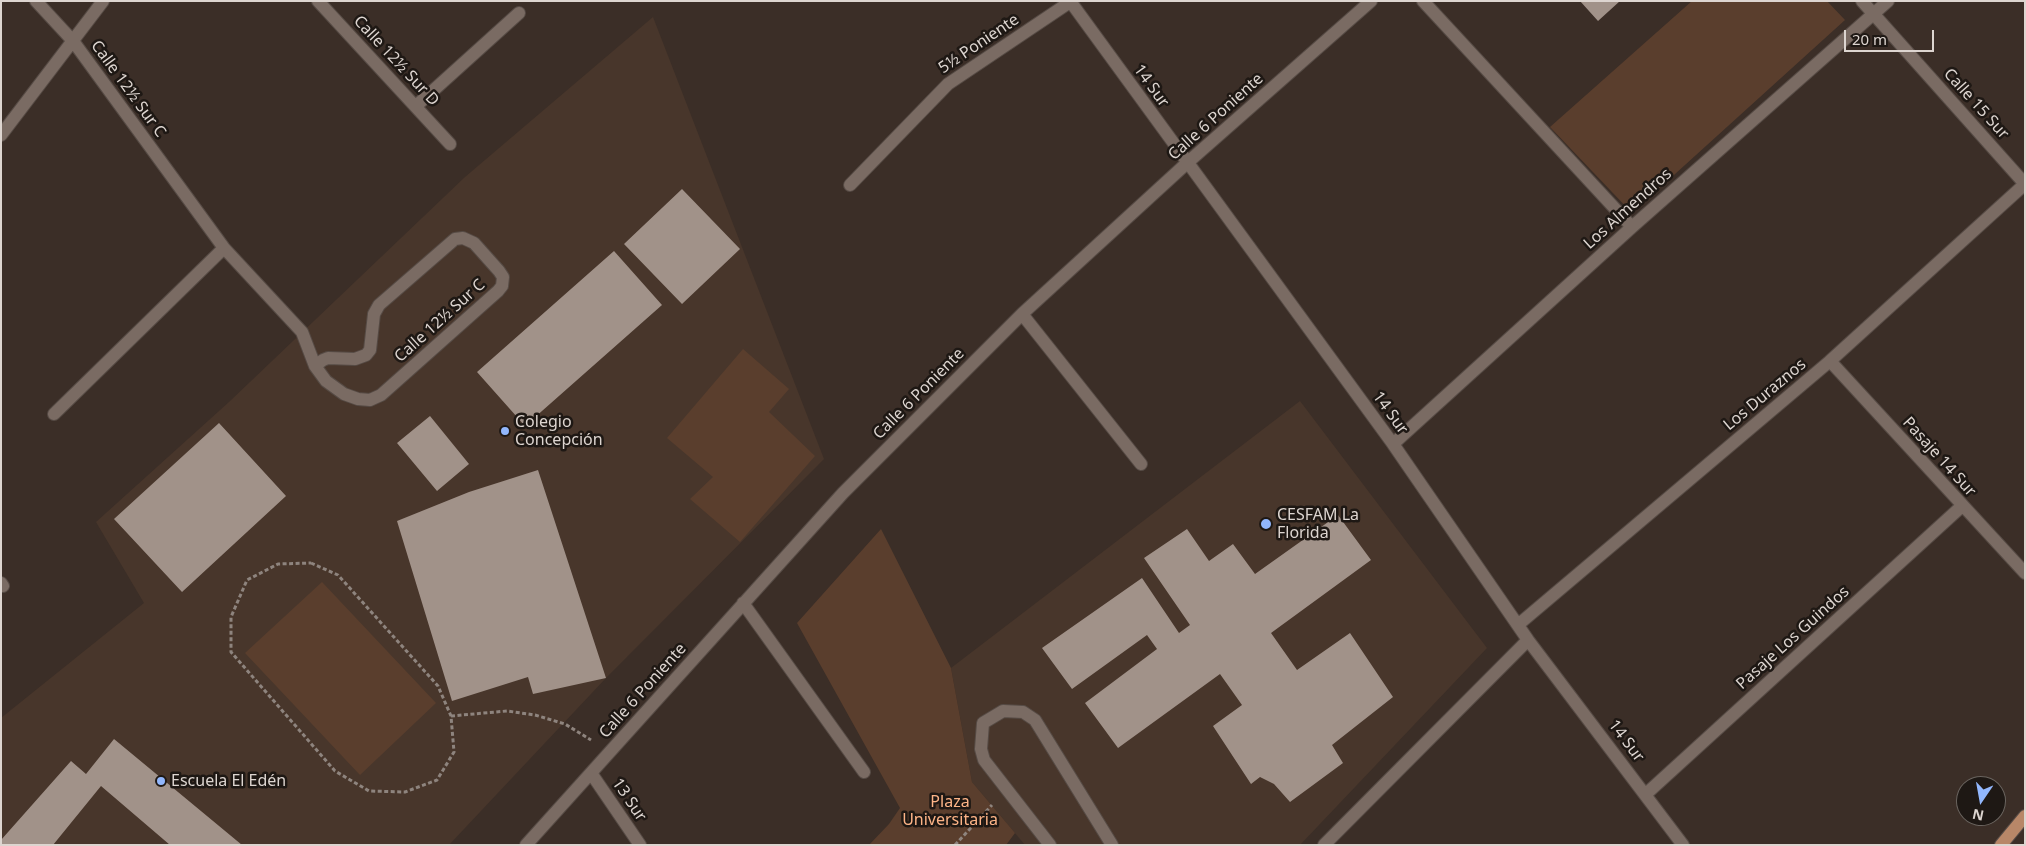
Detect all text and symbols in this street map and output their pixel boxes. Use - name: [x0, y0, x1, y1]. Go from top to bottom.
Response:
- street label: 5½ Poniente: [935, 10, 1023, 78]
- street label: Calle 12½ Sur D: [349, 12, 443, 110]
- scale bar: [1846, 20, 1936, 52]
- text: 20 m: [1852, 29, 1887, 49]
- street label: Calle 12½ Sur C: [86, 37, 170, 141]
- street label: 14 Sur: [1129, 61, 1173, 111]
- street label: Calle 15 Sur: [1939, 65, 2013, 143]
- street label: Calle 6 Poniente: [1165, 69, 1267, 165]
- street label: Los Almendros: [1580, 165, 1676, 253]
- street label: Calle 12½ Sur C: [391, 275, 489, 367]
- street label: Calle 6 Poniente: [869, 344, 969, 444]
- street label: Los Duraznos: [1720, 355, 1810, 435]
- street label: 14 Sur: [1368, 388, 1412, 438]
- place label: Colegio Concepción: [515, 412, 603, 450]
- street label: Pasaje 14 Sur: [1898, 413, 1980, 501]
- marker: Colegio Concepción: [499, 425, 511, 437]
- place label: CESFAM La Florida: [1277, 505, 1359, 543]
- marker: CESFAM La Florida: [1259, 517, 1273, 531]
- street label: Pasaje Los Guindos: [1733, 582, 1853, 694]
- street label: Calle 6 Poniente: [595, 640, 691, 742]
- street label: 14 Sur: [1604, 716, 1648, 766]
- place label: Escuela El Edén: [171, 771, 286, 791]
- marker: Escuela El Edén: [155, 775, 167, 787]
- street label: 13 Sur: [608, 775, 650, 825]
- north arrow: [1956, 776, 2006, 826]
- park label: Plaza Universitaria: [902, 792, 998, 830]
- text: N: [1970, 805, 1986, 826]

